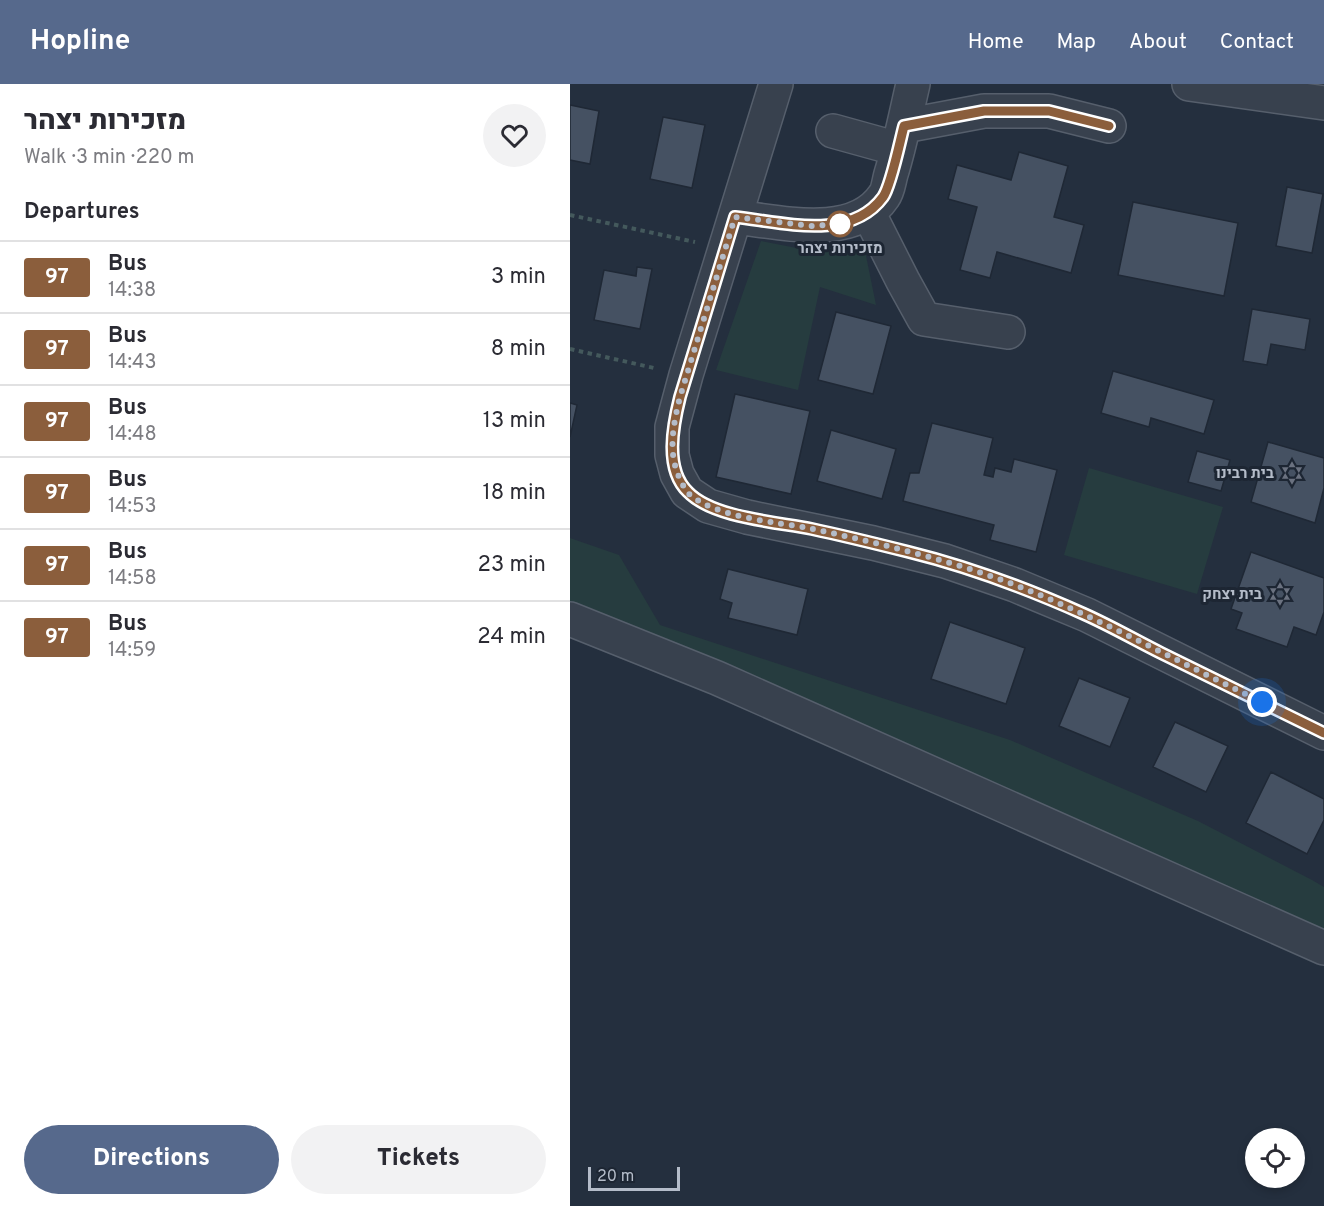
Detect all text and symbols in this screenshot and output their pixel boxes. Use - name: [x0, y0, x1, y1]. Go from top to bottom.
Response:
- text: Hopline: [30, 24, 130, 60]
- text: Home: [968, 29, 1024, 56]
- text: Map: [1057, 29, 1096, 56]
- text: About: [1129, 29, 1187, 56]
- text: Contact: [1220, 29, 1294, 56]
- text: מזכירות יצהר: [24, 104, 186, 140]
- button: heart: [483, 104, 546, 167]
- text: Walk · 3 min · 220 m: [24, 145, 194, 171]
- text: Departures: [24, 199, 140, 226]
- marker: מזכירות יצהר: [827, 211, 853, 237]
- place label: מזכירות יצהר: [797, 240, 883, 259]
- text: Bus: [108, 251, 147, 278]
- text: 97: [45, 264, 69, 291]
- text: 3 min: [491, 264, 546, 291]
- text: 14:38: [108, 278, 156, 304]
- text: Bus: [108, 323, 147, 350]
- text: 97: [45, 336, 69, 363]
- text: 8 min: [491, 336, 546, 363]
- text: 14:43: [108, 350, 156, 376]
- text: Bus: [108, 395, 147, 422]
- text: 97: [45, 408, 69, 435]
- text: 13 min: [483, 408, 546, 435]
- text: 14:48: [108, 422, 157, 448]
- synagogue icon: בית רבינו: [1279, 460, 1305, 486]
- place label: בית רבינו: [1216, 465, 1274, 484]
- text: Bus: [108, 467, 147, 494]
- text: 97: [45, 480, 69, 507]
- text: 18 min: [483, 480, 546, 507]
- text: 14:53: [108, 494, 156, 520]
- text: Bus: [108, 539, 147, 566]
- text: 97: [45, 552, 69, 579]
- text: 23 min: [478, 552, 546, 579]
- text: 14:58: [108, 566, 157, 592]
- synagogue icon: בית יצחק: [1267, 581, 1293, 607]
- place label: בית יצחק: [1202, 586, 1262, 605]
- text: Bus: [108, 611, 147, 638]
- text: 97: [45, 624, 69, 651]
- text: 24 min: [477, 624, 546, 651]
- text: 14:59: [108, 638, 156, 664]
- your location: [1247, 687, 1277, 717]
- button: Directions: [24, 1125, 279, 1194]
- button: Tickets: [291, 1125, 546, 1194]
- map controls: [1245, 1128, 1305, 1188]
- button: locate: [1245, 1128, 1305, 1188]
- scale bar: [588, 1164, 680, 1192]
- text: 20 m: [597, 1167, 634, 1187]

